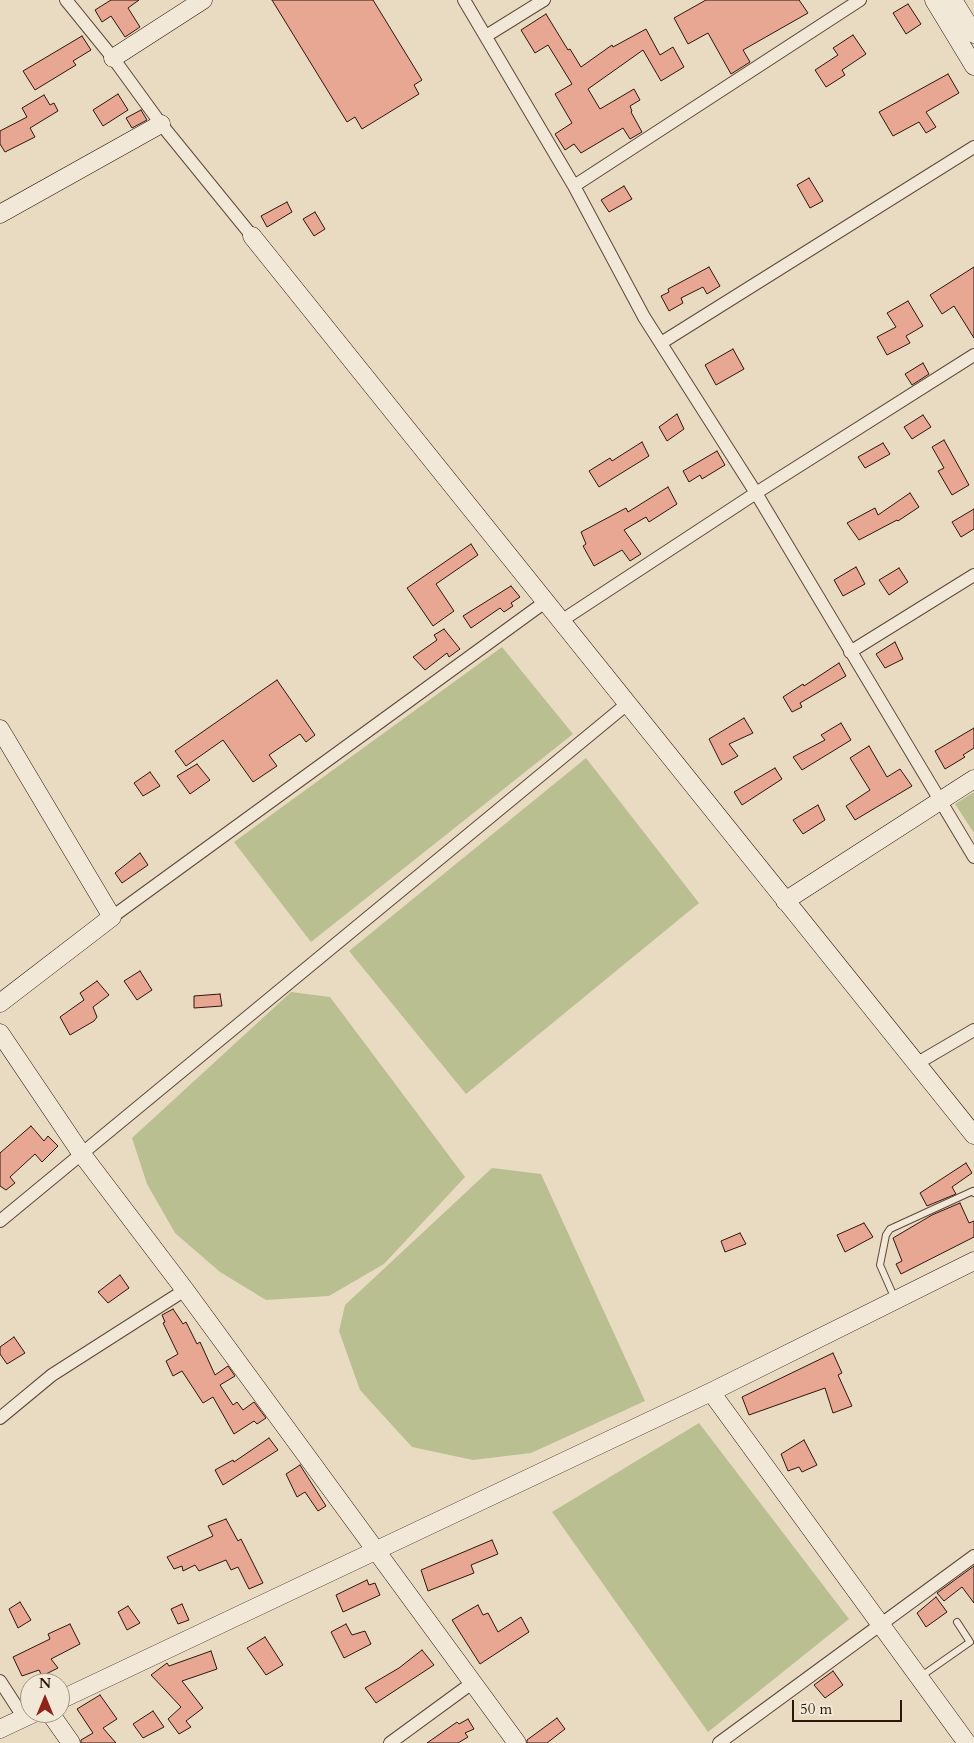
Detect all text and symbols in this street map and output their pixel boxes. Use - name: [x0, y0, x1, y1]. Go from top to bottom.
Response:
- north arrow: [20, 1673, 70, 1723]
- text: N: [39, 1674, 51, 1693]
- scale bar: [794, 1690, 904, 1722]
- text: 50 m: [800, 1699, 832, 1719]

